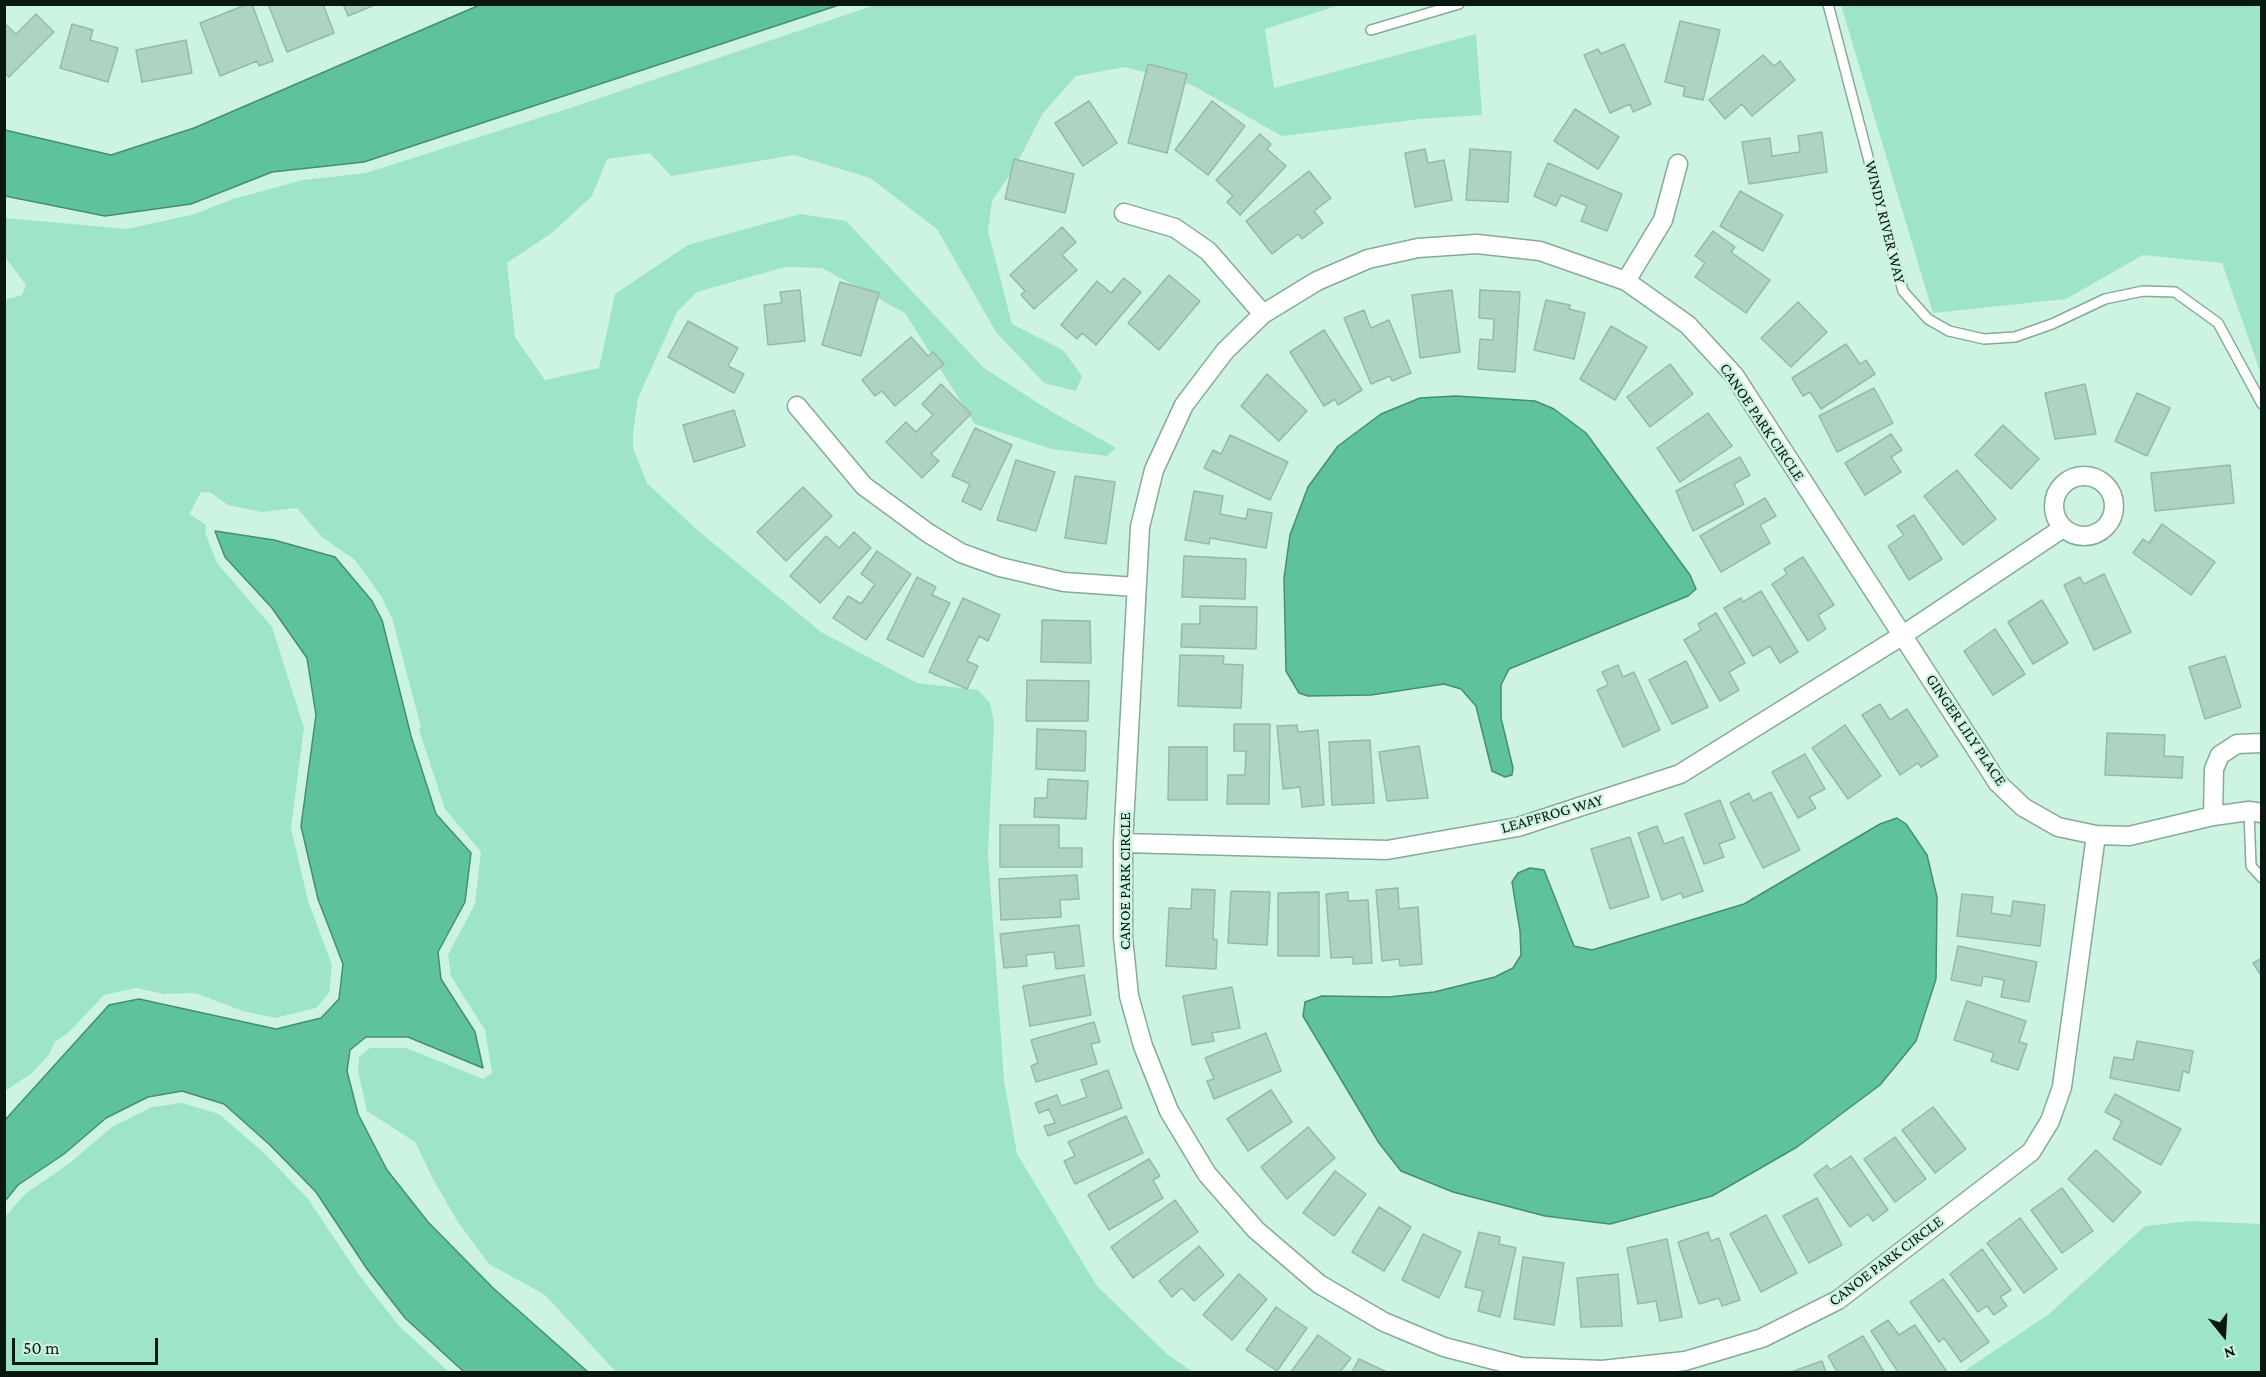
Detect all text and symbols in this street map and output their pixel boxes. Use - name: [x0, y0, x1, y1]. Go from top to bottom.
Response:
- street label: WINDY RIVER WAY: [1860, 158, 1910, 286]
- street label: CANOE PARK CIRCLE: [1715, 359, 1809, 485]
- street label: GINGER LILY PLACE: [1921, 670, 2011, 790]
- street label: LEAPFROG WAY: [1499, 790, 1605, 838]
- street label: CANOE PARK CIRCLE: [1115, 812, 1135, 950]
- street label: CANOE PARK CIRCLE: [1825, 1212, 1947, 1310]
- north arrow: [2194, 1305, 2254, 1365]
- scale bar: [15, 1326, 160, 1364]
- text: 50 m: [23, 1338, 60, 1358]
- text: N: [2222, 1343, 2238, 1362]

